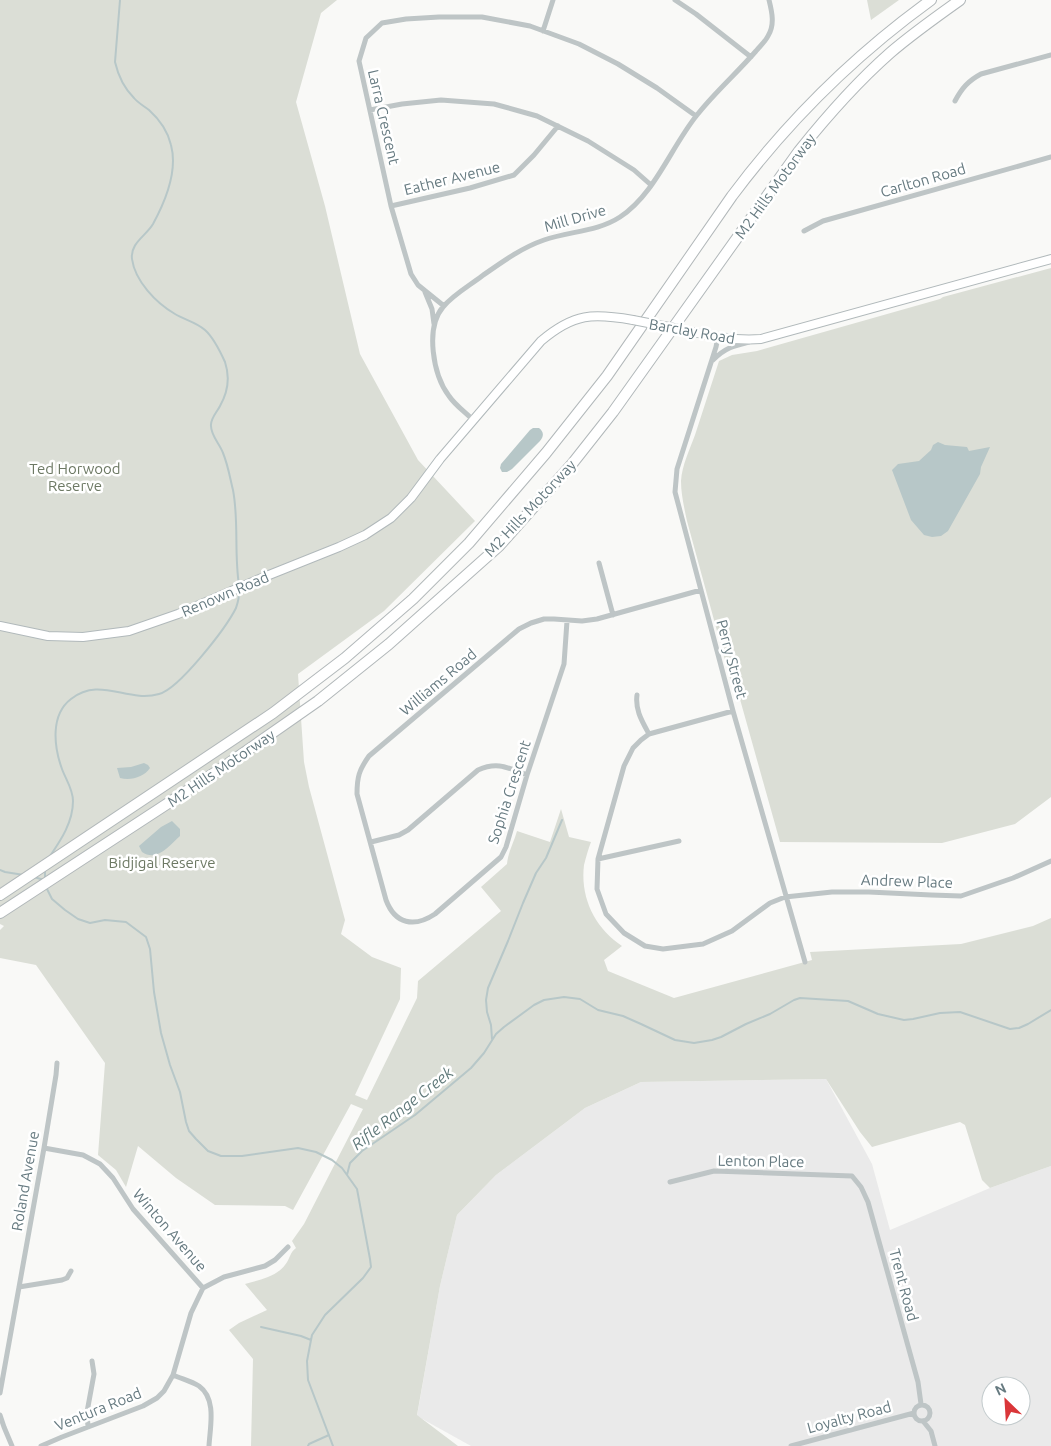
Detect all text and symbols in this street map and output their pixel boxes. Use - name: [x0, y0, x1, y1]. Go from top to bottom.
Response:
- street label: Larra Crescent: [365, 68, 403, 166]
- street label: M2 Hills Motorway: [731, 130, 819, 242]
- street label: Eather Avenue: [402, 158, 502, 198]
- street label: Carlton Road: [878, 160, 968, 200]
- street label: Mill Drive: [542, 201, 608, 235]
- street label: Barclay Road: [648, 315, 736, 347]
- street label: M2 Hills Motorway: [481, 456, 579, 560]
- park label: Ted Horwood Reserve: [29, 460, 121, 494]
- street label: Renown Road: [179, 568, 271, 620]
- street label: Perry Street: [713, 618, 751, 701]
- street label: Williams Road: [396, 645, 480, 719]
- street label: M2 Hills Motorway: [164, 726, 278, 810]
- street label: Sophia Crescent: [484, 738, 534, 846]
- park label: Bidjigal Reserve: [109, 854, 215, 871]
- street label: Andrew Place: [861, 871, 953, 891]
- water label: Rifle Range Creek: [348, 1062, 457, 1154]
- street label: Roland Avenue: [8, 1130, 42, 1232]
- street label: Lenton Place: [717, 1152, 805, 1170]
- street label: Winton Avenue: [130, 1185, 210, 1275]
- street label: Trent Road: [886, 1247, 922, 1323]
- north arrow: [981, 1376, 1031, 1426]
- text: N: [992, 1380, 1009, 1399]
- street label: Ventura Road: [52, 1384, 144, 1434]
- street label: Loyalty Road: [805, 1398, 893, 1436]

